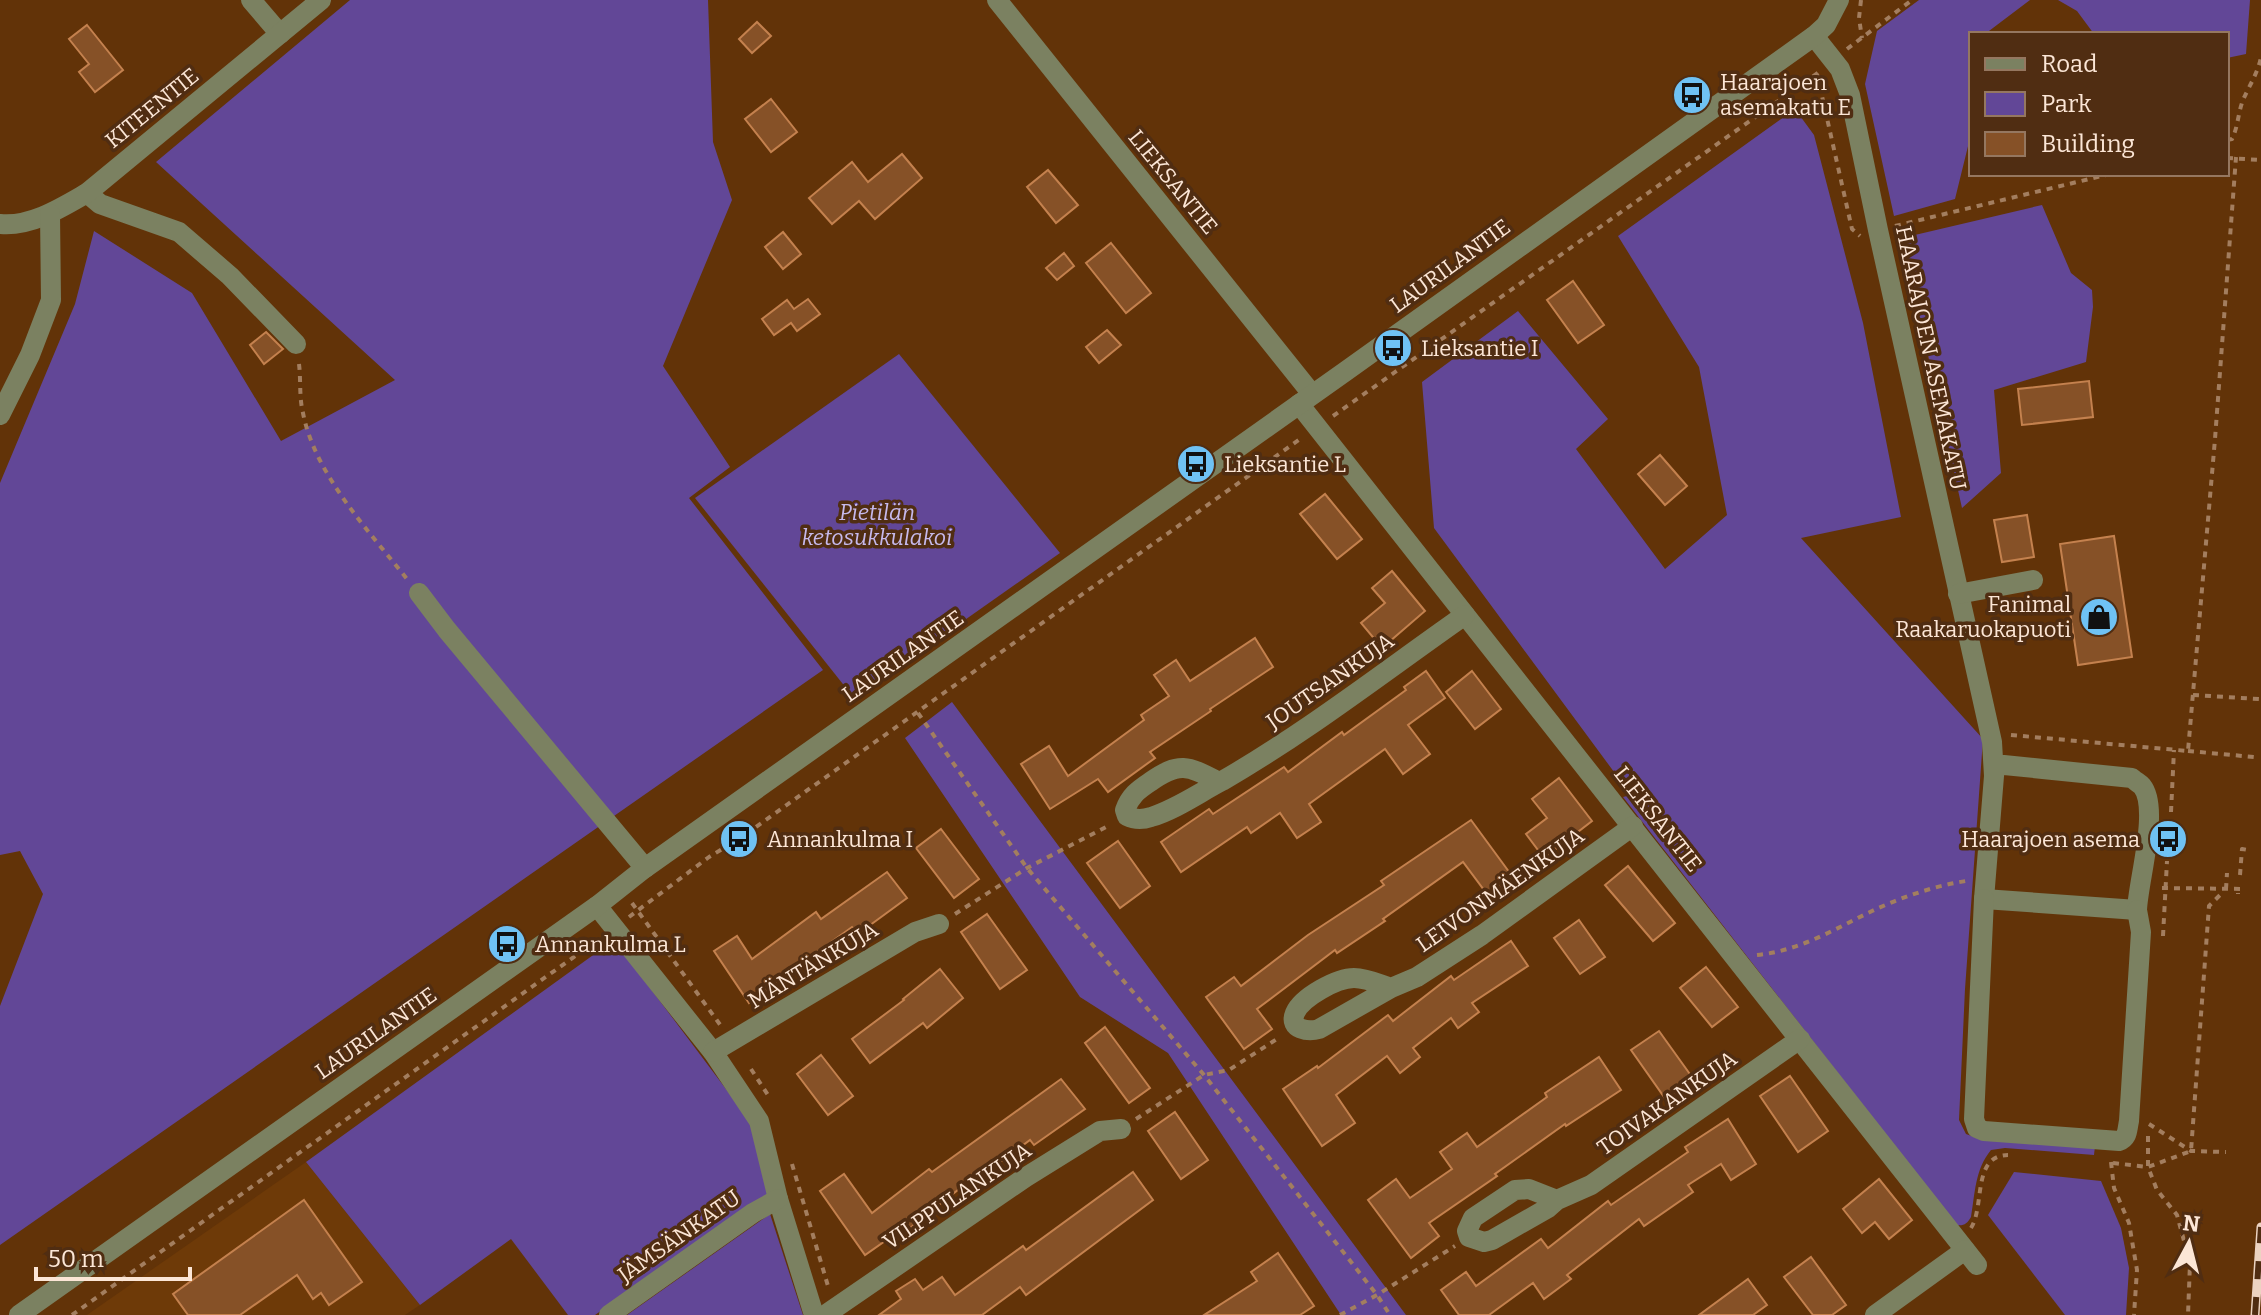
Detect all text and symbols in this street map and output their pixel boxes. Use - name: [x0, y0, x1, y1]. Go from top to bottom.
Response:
- legend: [1969, 32, 2229, 176]
- text: Road: [2041, 50, 2097, 78]
- street label: KITEENTIE: [100, 62, 204, 154]
- place label: Haarajoen asemakatu E: [1720, 69, 1851, 121]
- bus stop icon: Haarajoen asemakatu E: [1671, 74, 1713, 116]
- text: Park: [2041, 90, 2092, 118]
- street label: LIEKSANTIE: [1123, 124, 1223, 240]
- text: Building: [2041, 130, 2135, 158]
- street label: LAURILANTIE: [1385, 213, 1515, 319]
- street label: HAARAJOEN ASEMAKATU: [1890, 223, 1972, 493]
- bus stop icon: Lieksantie I: [1372, 327, 1414, 369]
- place label: Lieksantie I: [1421, 335, 1538, 362]
- bus stop icon: Lieksantie L: [1175, 443, 1217, 485]
- place label: Lieksantie L: [1224, 451, 1346, 478]
- park label: Pietilän ketosukkulakoi: [802, 499, 952, 551]
- place label: Fanimal Raakaruokapuoti: [1895, 591, 2071, 643]
- shop icon: Fanimal Raakaruokapuoti: [2078, 596, 2120, 638]
- street label: LAURILANTIE: [837, 604, 969, 708]
- street label: JOUTSANKUJA: [1260, 627, 1399, 736]
- street label: LIEKSANTIE: [1608, 761, 1708, 877]
- bus stop icon: Annankulma I: [718, 818, 760, 860]
- bus stop icon: Haarajoen asema: [2147, 818, 2189, 860]
- street label: LEIVONMÄENKUJA: [1411, 822, 1589, 958]
- place label: Annankulma I: [767, 826, 913, 853]
- place label: Haarajoen asema: [1961, 826, 2140, 853]
- street label: MÄNTÄNKUJA: [743, 915, 883, 1014]
- bus stop icon: Annankulma L: [486, 923, 528, 965]
- place label: Annankulma L: [535, 931, 686, 958]
- street label: LAURILANTIE: [310, 981, 442, 1085]
- street label: TOIVAKANKUJA: [1592, 1045, 1742, 1161]
- street label: VILPPULANKUJA: [878, 1136, 1037, 1256]
- street label: JÄMSÄNKATU: [612, 1184, 745, 1289]
- north arrow: [2149, 1203, 2229, 1283]
- text: N: [2181, 1209, 2201, 1238]
- scale bar: [36, 1231, 190, 1281]
- text: 50 m: [48, 1245, 104, 1273]

